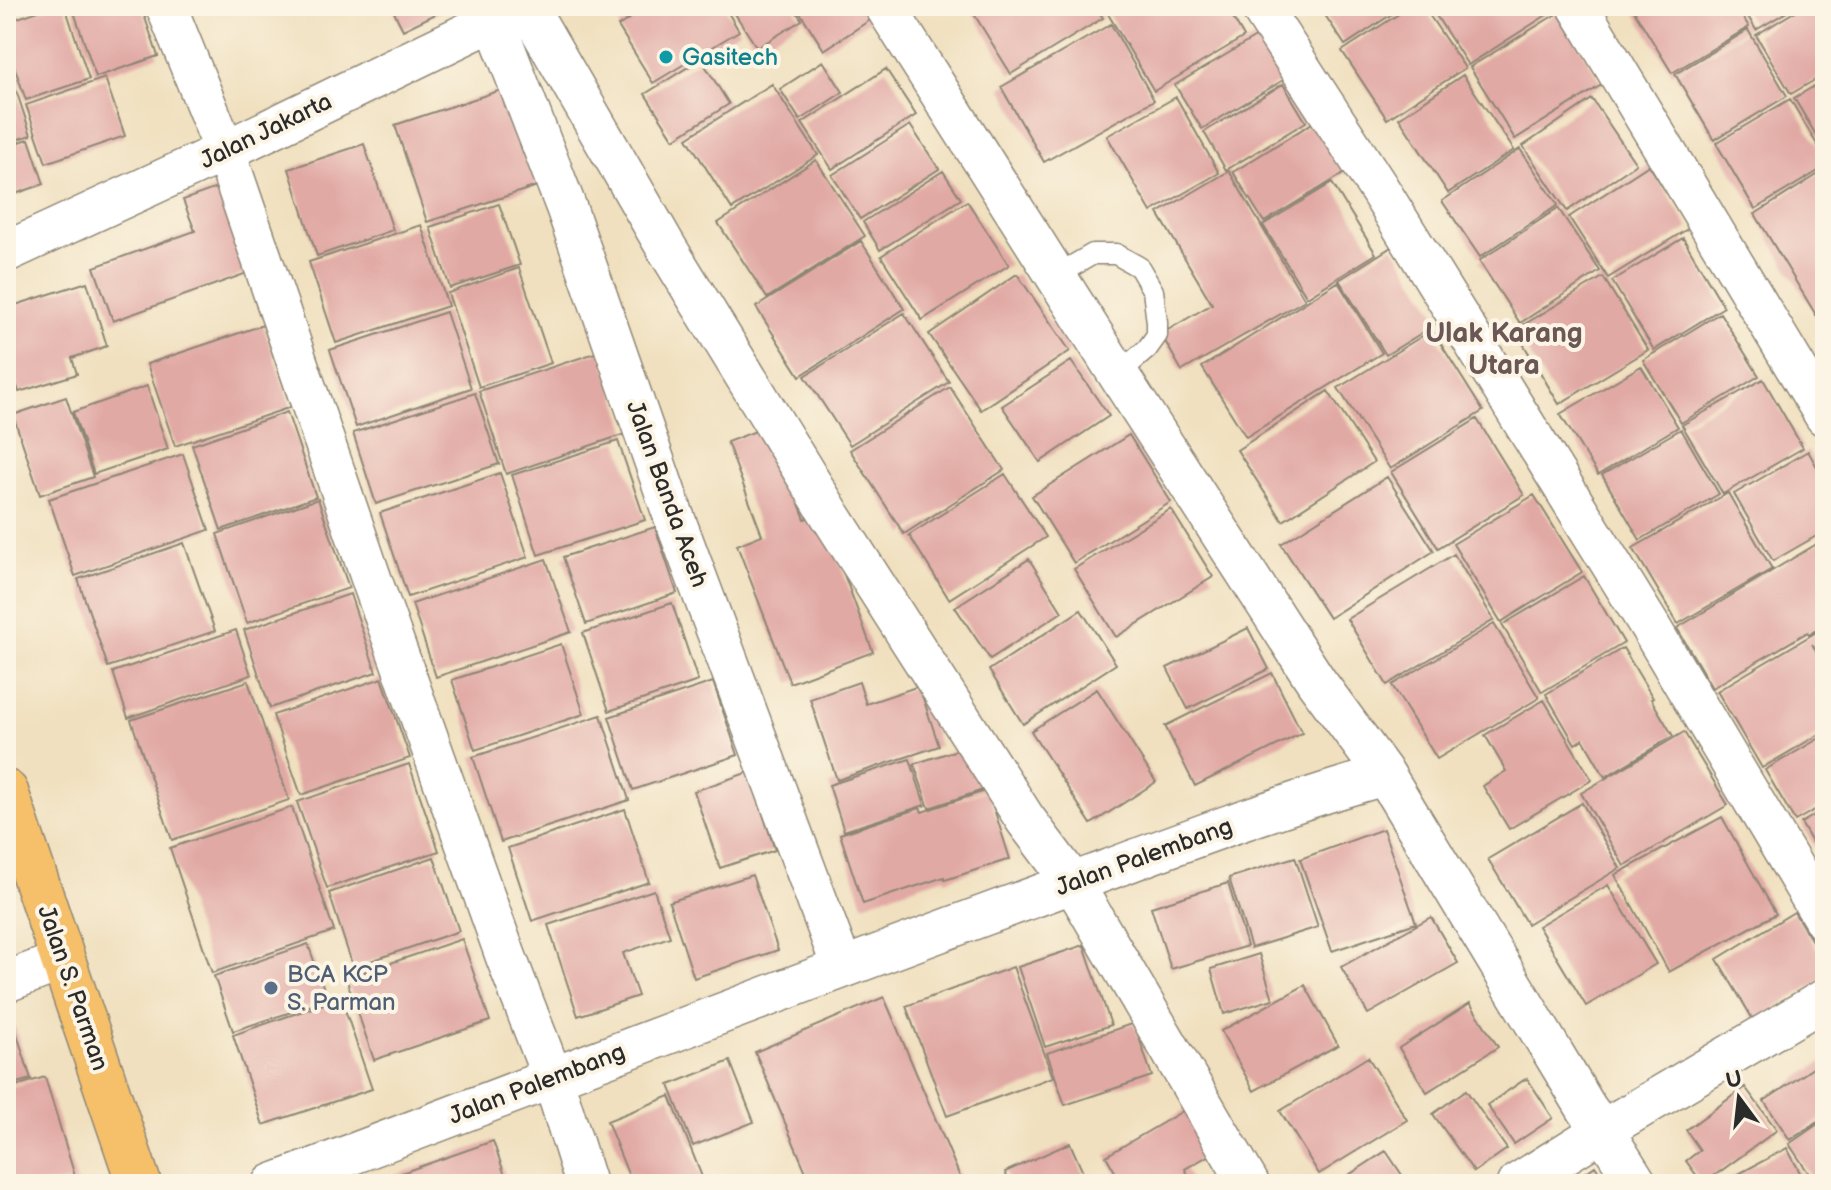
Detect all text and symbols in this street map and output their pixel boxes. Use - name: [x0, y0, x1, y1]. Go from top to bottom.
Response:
- place label: Gasitech: [682, 43, 778, 72]
- marker: Gasitech: [657, 48, 675, 66]
- street label: Jalan Jakarta: [195, 87, 337, 175]
- district label: Ulak Karang Utara: [1425, 317, 1583, 382]
- street label: Jalan Banda Aceh: [620, 397, 714, 591]
- street label: Jalan Palembang: [1052, 812, 1236, 902]
- street label: Jalan S. Parman: [31, 902, 115, 1074]
- place label: BCA KCP S. Parman: [287, 960, 396, 1017]
- marker: BCA KCP S. Parman: [262, 979, 280, 997]
- street label: Jalan Palembang: [445, 1037, 629, 1131]
- north arrow: [1699, 1058, 1779, 1138]
- text: U: [1723, 1065, 1745, 1095]

